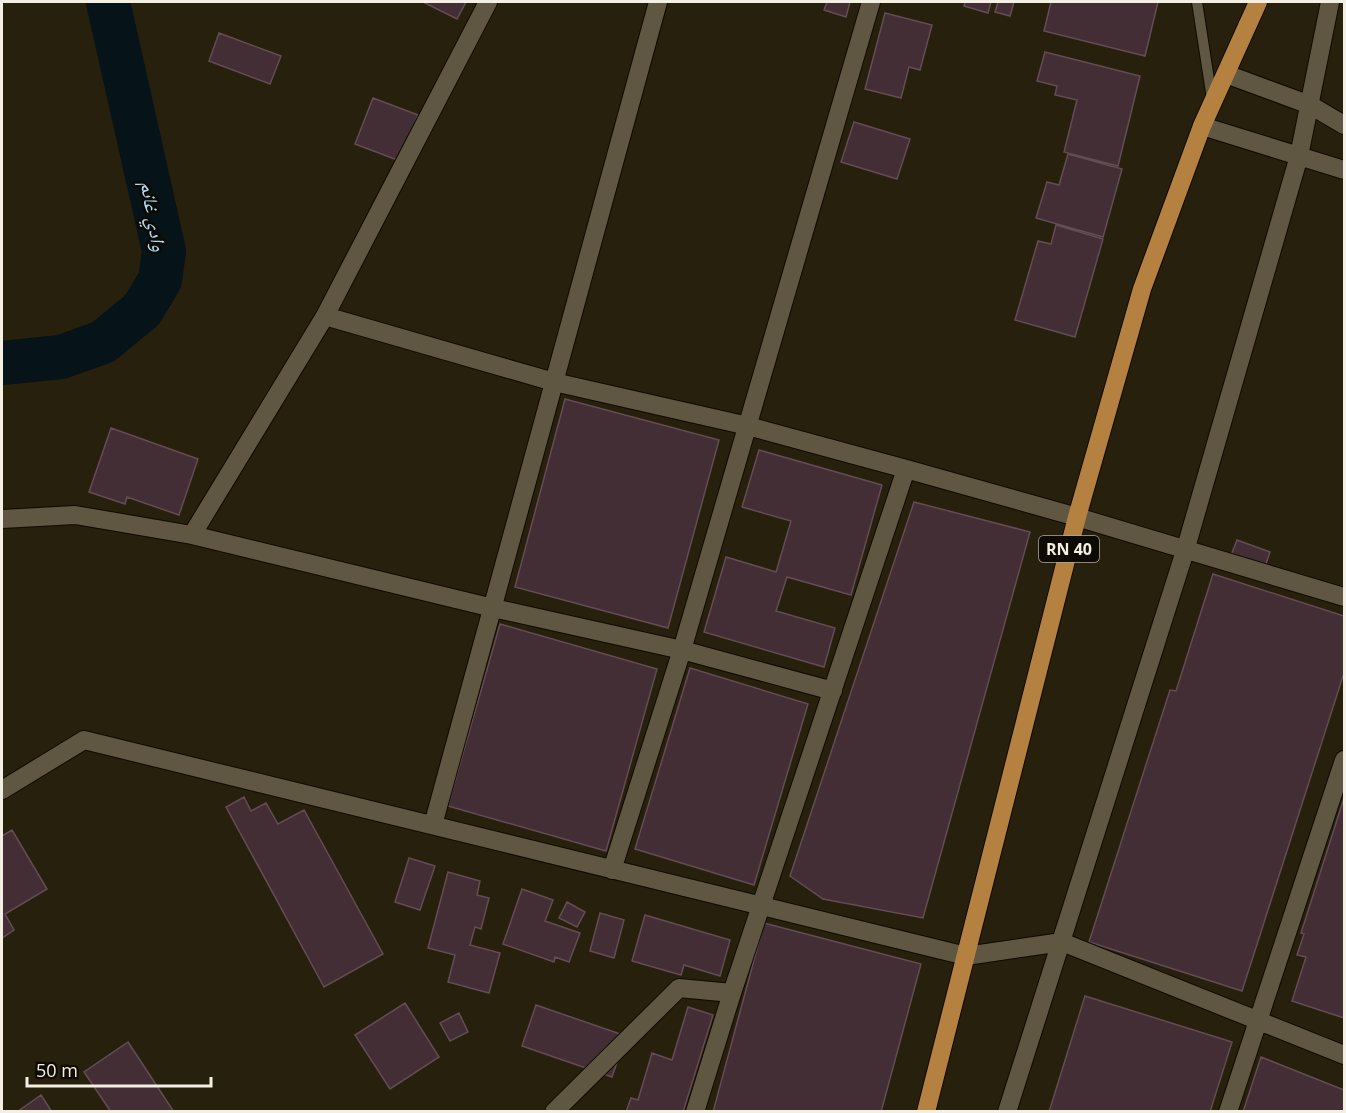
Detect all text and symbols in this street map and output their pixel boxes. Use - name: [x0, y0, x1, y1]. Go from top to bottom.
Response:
- water label: وادي غانم: [131, 179, 173, 254]
- road number: RN 40: [1039, 536, 1099, 562]
- scale bar: [27, 1050, 212, 1088]
- text: 50 m: [36, 1058, 78, 1082]

